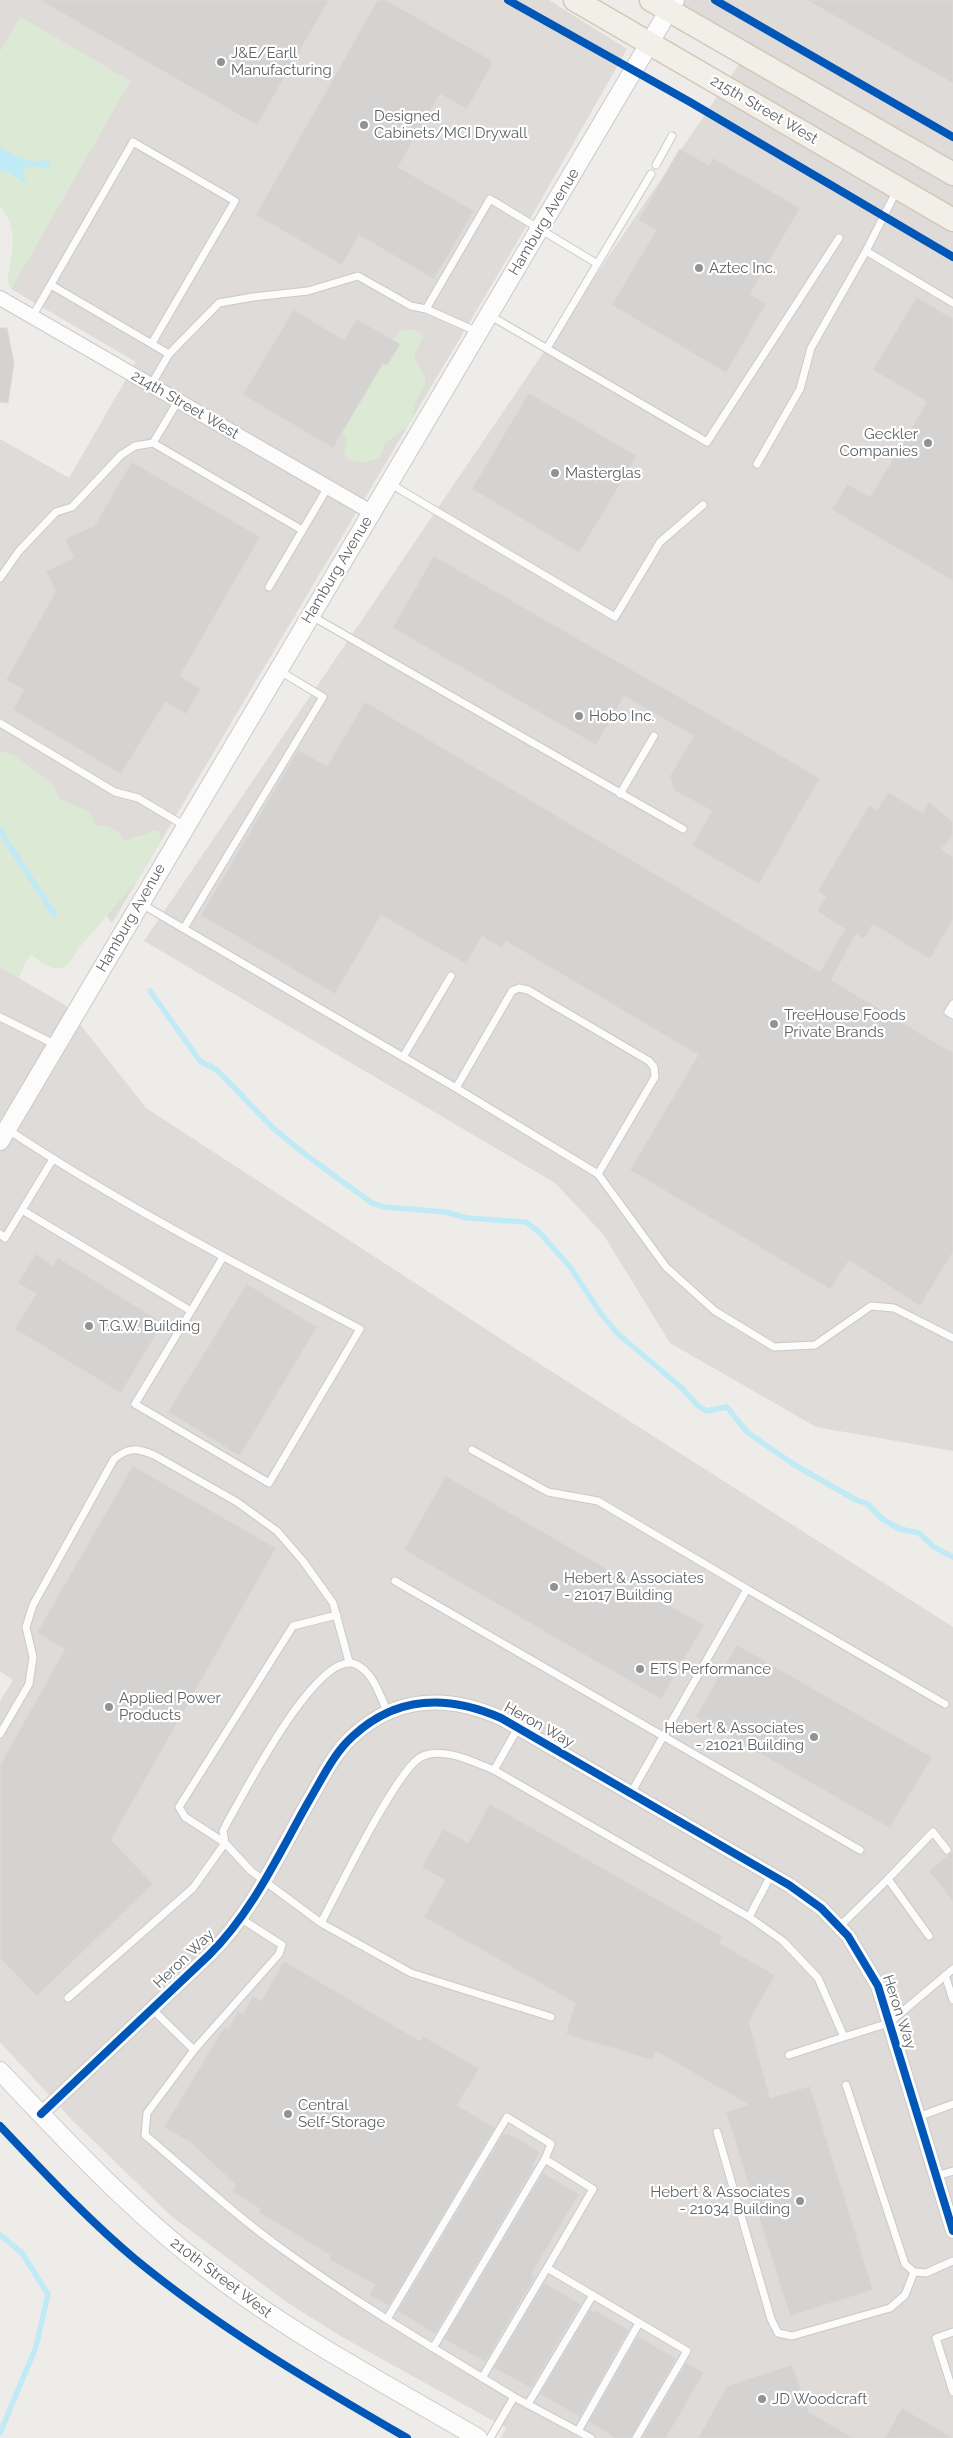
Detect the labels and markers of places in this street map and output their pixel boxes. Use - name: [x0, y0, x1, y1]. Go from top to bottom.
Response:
- place label: J&E/Earll Manufacturing: [231, 44, 332, 79]
- marker: J&E/Earll Manufacturing: [215, 56, 227, 68]
- place label: Designed Cabinets/MCI Drywall: [374, 107, 527, 142]
- marker: Designed Cabinets/MCI Drywall: [358, 119, 370, 131]
- place label: Aztec Inc.: [709, 259, 776, 277]
- marker: Aztec Inc.: [693, 262, 705, 274]
- place label: Geckler Companies: [840, 425, 918, 460]
- marker: Geckler Companies: [922, 437, 934, 449]
- place label: Masterglas: [565, 464, 641, 482]
- marker: Masterglas: [549, 467, 561, 479]
- place label: Hobo Inc.: [589, 707, 654, 725]
- marker: Hobo Inc.: [573, 710, 585, 722]
- place label: TreeHouse Foods Private Brands: [784, 1006, 906, 1041]
- marker: TreeHouse Foods Private Brands: [768, 1018, 780, 1030]
- place label: T.G.W. Building: [99, 1317, 200, 1335]
- marker: T.G.W. Building: [83, 1320, 95, 1332]
- place label: Hebert & Associates - 21017 Building: [564, 1569, 704, 1604]
- marker: Hebert & Associates - 21017 Building: [548, 1581, 560, 1593]
- place label: ETS Performance: [650, 1660, 771, 1678]
- marker: ETS Performance: [634, 1663, 646, 1675]
- place label: Applied Power Products: [119, 1689, 221, 1724]
- marker: Applied Power Products: [103, 1701, 115, 1713]
- place label: Hebert & Associates - 21021 Building: [664, 1719, 804, 1754]
- marker: Hebert & Associates - 21021 Building: [808, 1731, 820, 1743]
- place label: Central Self-Storage: [298, 2096, 385, 2131]
- marker: Central Self-Storage: [282, 2108, 294, 2120]
- place label: Hebert & Associates - 21034 Building: [650, 2183, 790, 2218]
- marker: Hebert & Associates - 21034 Building: [794, 2195, 806, 2207]
- place label: JD Woodcraft: [772, 2390, 867, 2408]
- marker: JD Woodcraft: [756, 2393, 768, 2405]

